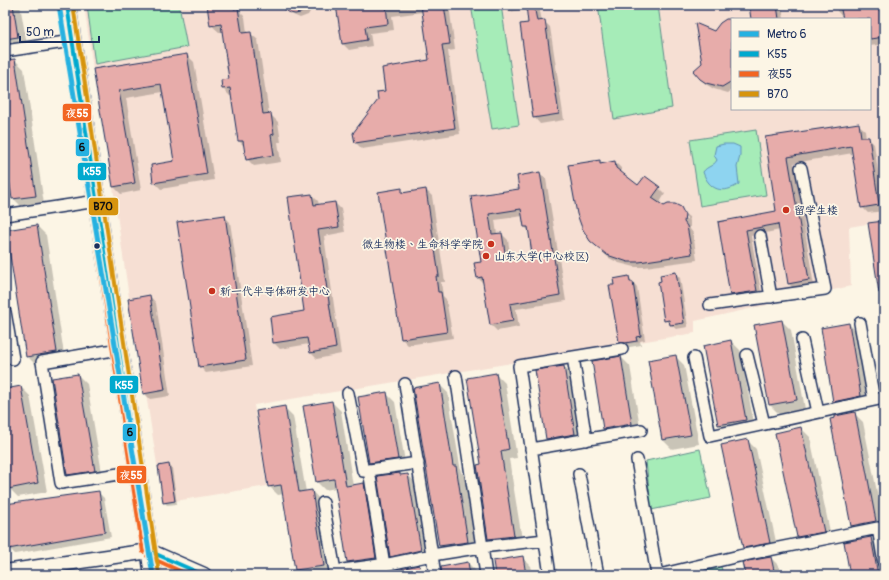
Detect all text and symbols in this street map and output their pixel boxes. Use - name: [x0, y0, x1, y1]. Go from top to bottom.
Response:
- scale bar: [20, 18, 99, 44]
- legend: [731, 18, 871, 110]
- text: 50 m: [26, 25, 54, 40]
- text: Metro 6: [767, 27, 806, 42]
- text: K55: [767, 47, 787, 62]
- text: 夜55: [767, 67, 792, 82]
- text: B70: [767, 87, 788, 102]
- line badge: 夜55: [62, 103, 92, 122]
- text: 夜55: [66, 107, 88, 120]
- line badge: 6: [75, 138, 90, 157]
- text: 6: [79, 141, 86, 154]
- line badge: K55: [77, 162, 107, 181]
- text: K55: [83, 165, 101, 178]
- line badge: B70: [88, 197, 119, 216]
- text: B70: [93, 200, 113, 213]
- place label: 留学生楼: [794, 204, 838, 217]
- marker: 留学生楼: [781, 205, 791, 215]
- place label: 微生物楼、生命科学学院: [362, 238, 483, 251]
- marker: 微生物楼、生命科学学院: [486, 239, 496, 249]
- unlabelled marker: [92, 241, 102, 251]
- place label: 山东大学(中心校区): [494, 250, 589, 263]
- marker: 山东大学(中心校区): [481, 251, 491, 261]
- place label: 新一代半导体研发中心: [220, 285, 330, 298]
- marker: 新一代半导体研发中心: [207, 286, 217, 296]
- line badge: K55: [109, 375, 139, 394]
- text: K55: [115, 379, 133, 392]
- line badge: 6: [122, 423, 137, 442]
- text: 6: [127, 426, 134, 439]
- line badge: 夜55: [116, 465, 147, 484]
- text: 夜55: [120, 469, 142, 482]

